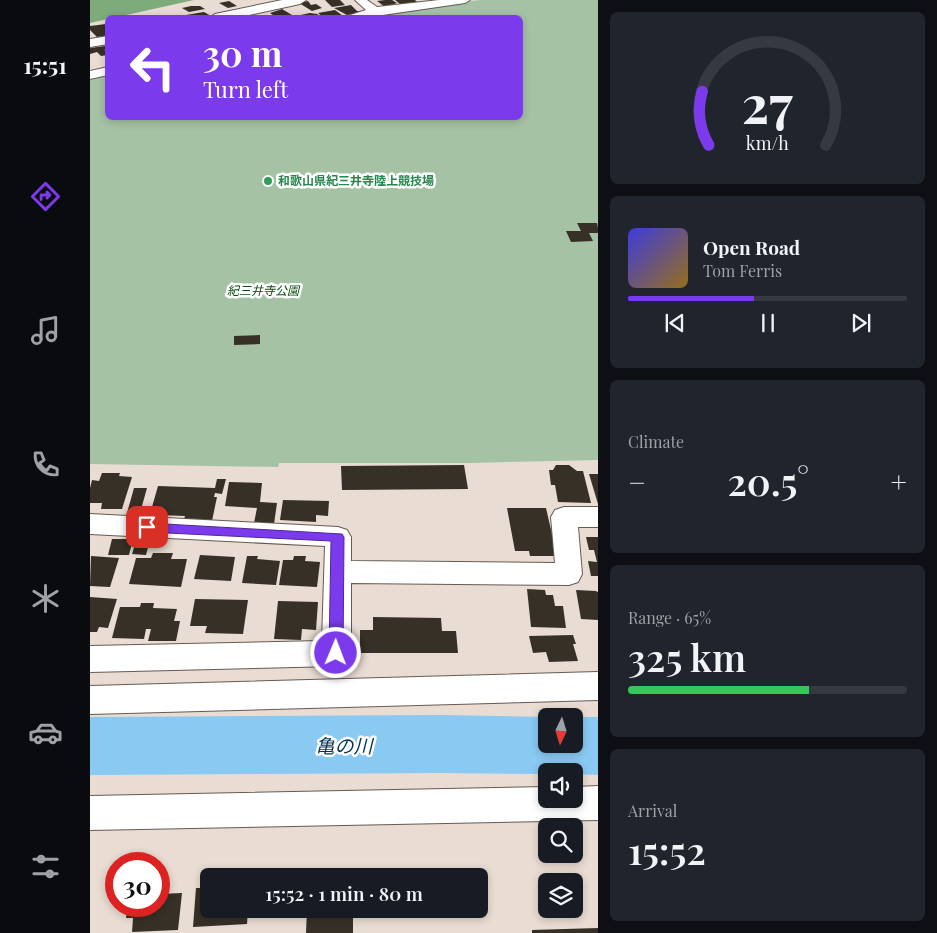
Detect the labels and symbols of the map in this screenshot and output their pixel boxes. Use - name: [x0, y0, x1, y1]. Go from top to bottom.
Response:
- place label: 和歌山県紀三井寺陸上競技場: [278, 172, 434, 188]
- marker: 和歌山県紀三井寺陸上競技場: [262, 175, 274, 187]
- park label: 紀三井寺公園: [227, 282, 301, 298]
- pin: [126, 506, 168, 548]
- position arrow: [309, 626, 361, 678]
- north arrow: [538, 708, 582, 752]
- water label: 亀の川: [315, 732, 374, 758]
- speed limit sign: 30: [105, 852, 170, 917]

